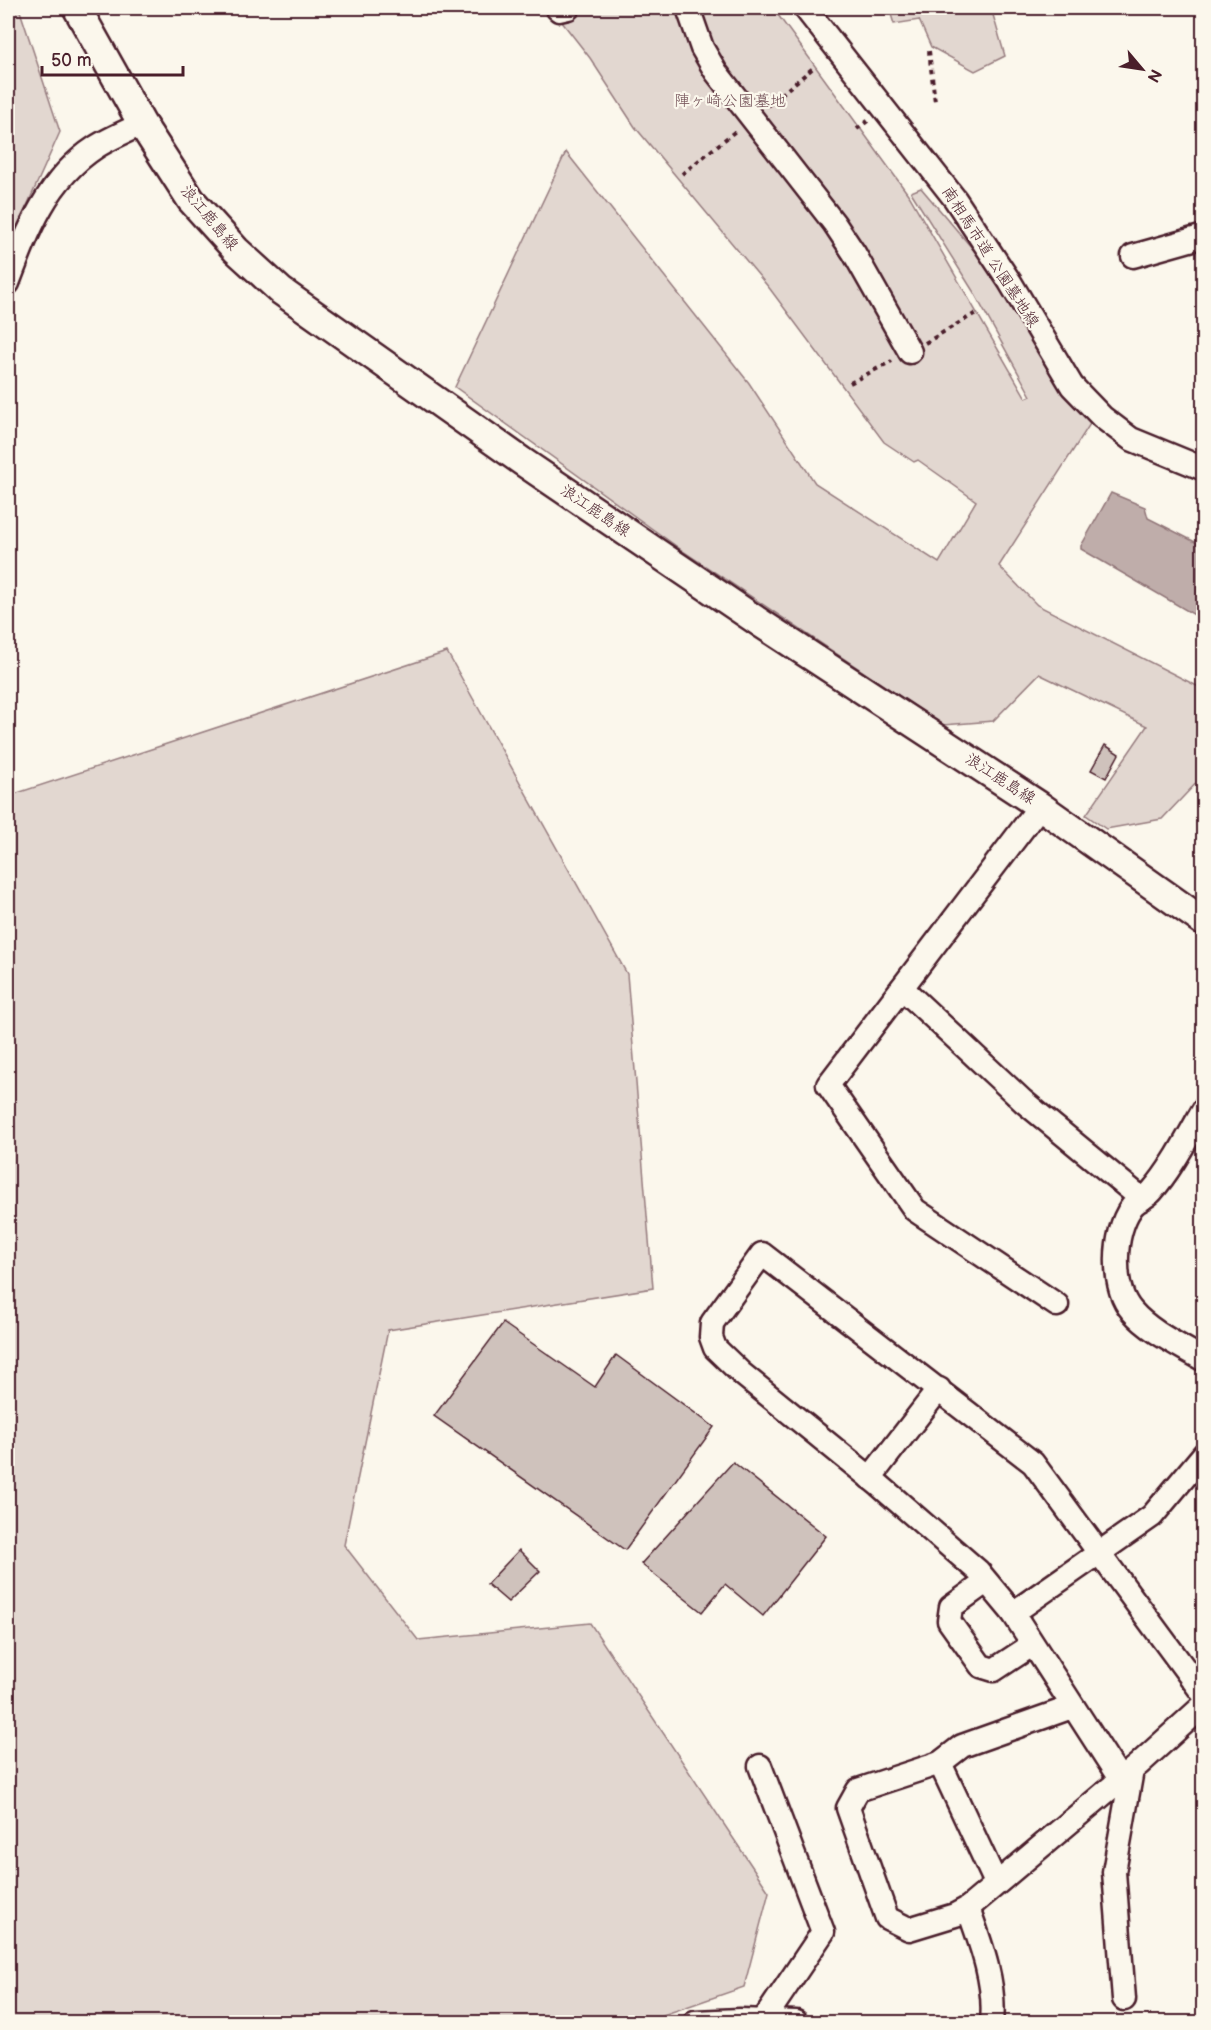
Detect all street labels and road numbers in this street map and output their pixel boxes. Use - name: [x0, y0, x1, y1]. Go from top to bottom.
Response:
- street label: 浪江鹿島線: [176, 181, 242, 255]
- street label: 南相馬市道 公園墓地線: [937, 183, 1043, 331]
- street label: 浪江鹿島線: [557, 481, 633, 541]
- street label: 浪江鹿島線: [961, 749, 1039, 809]

